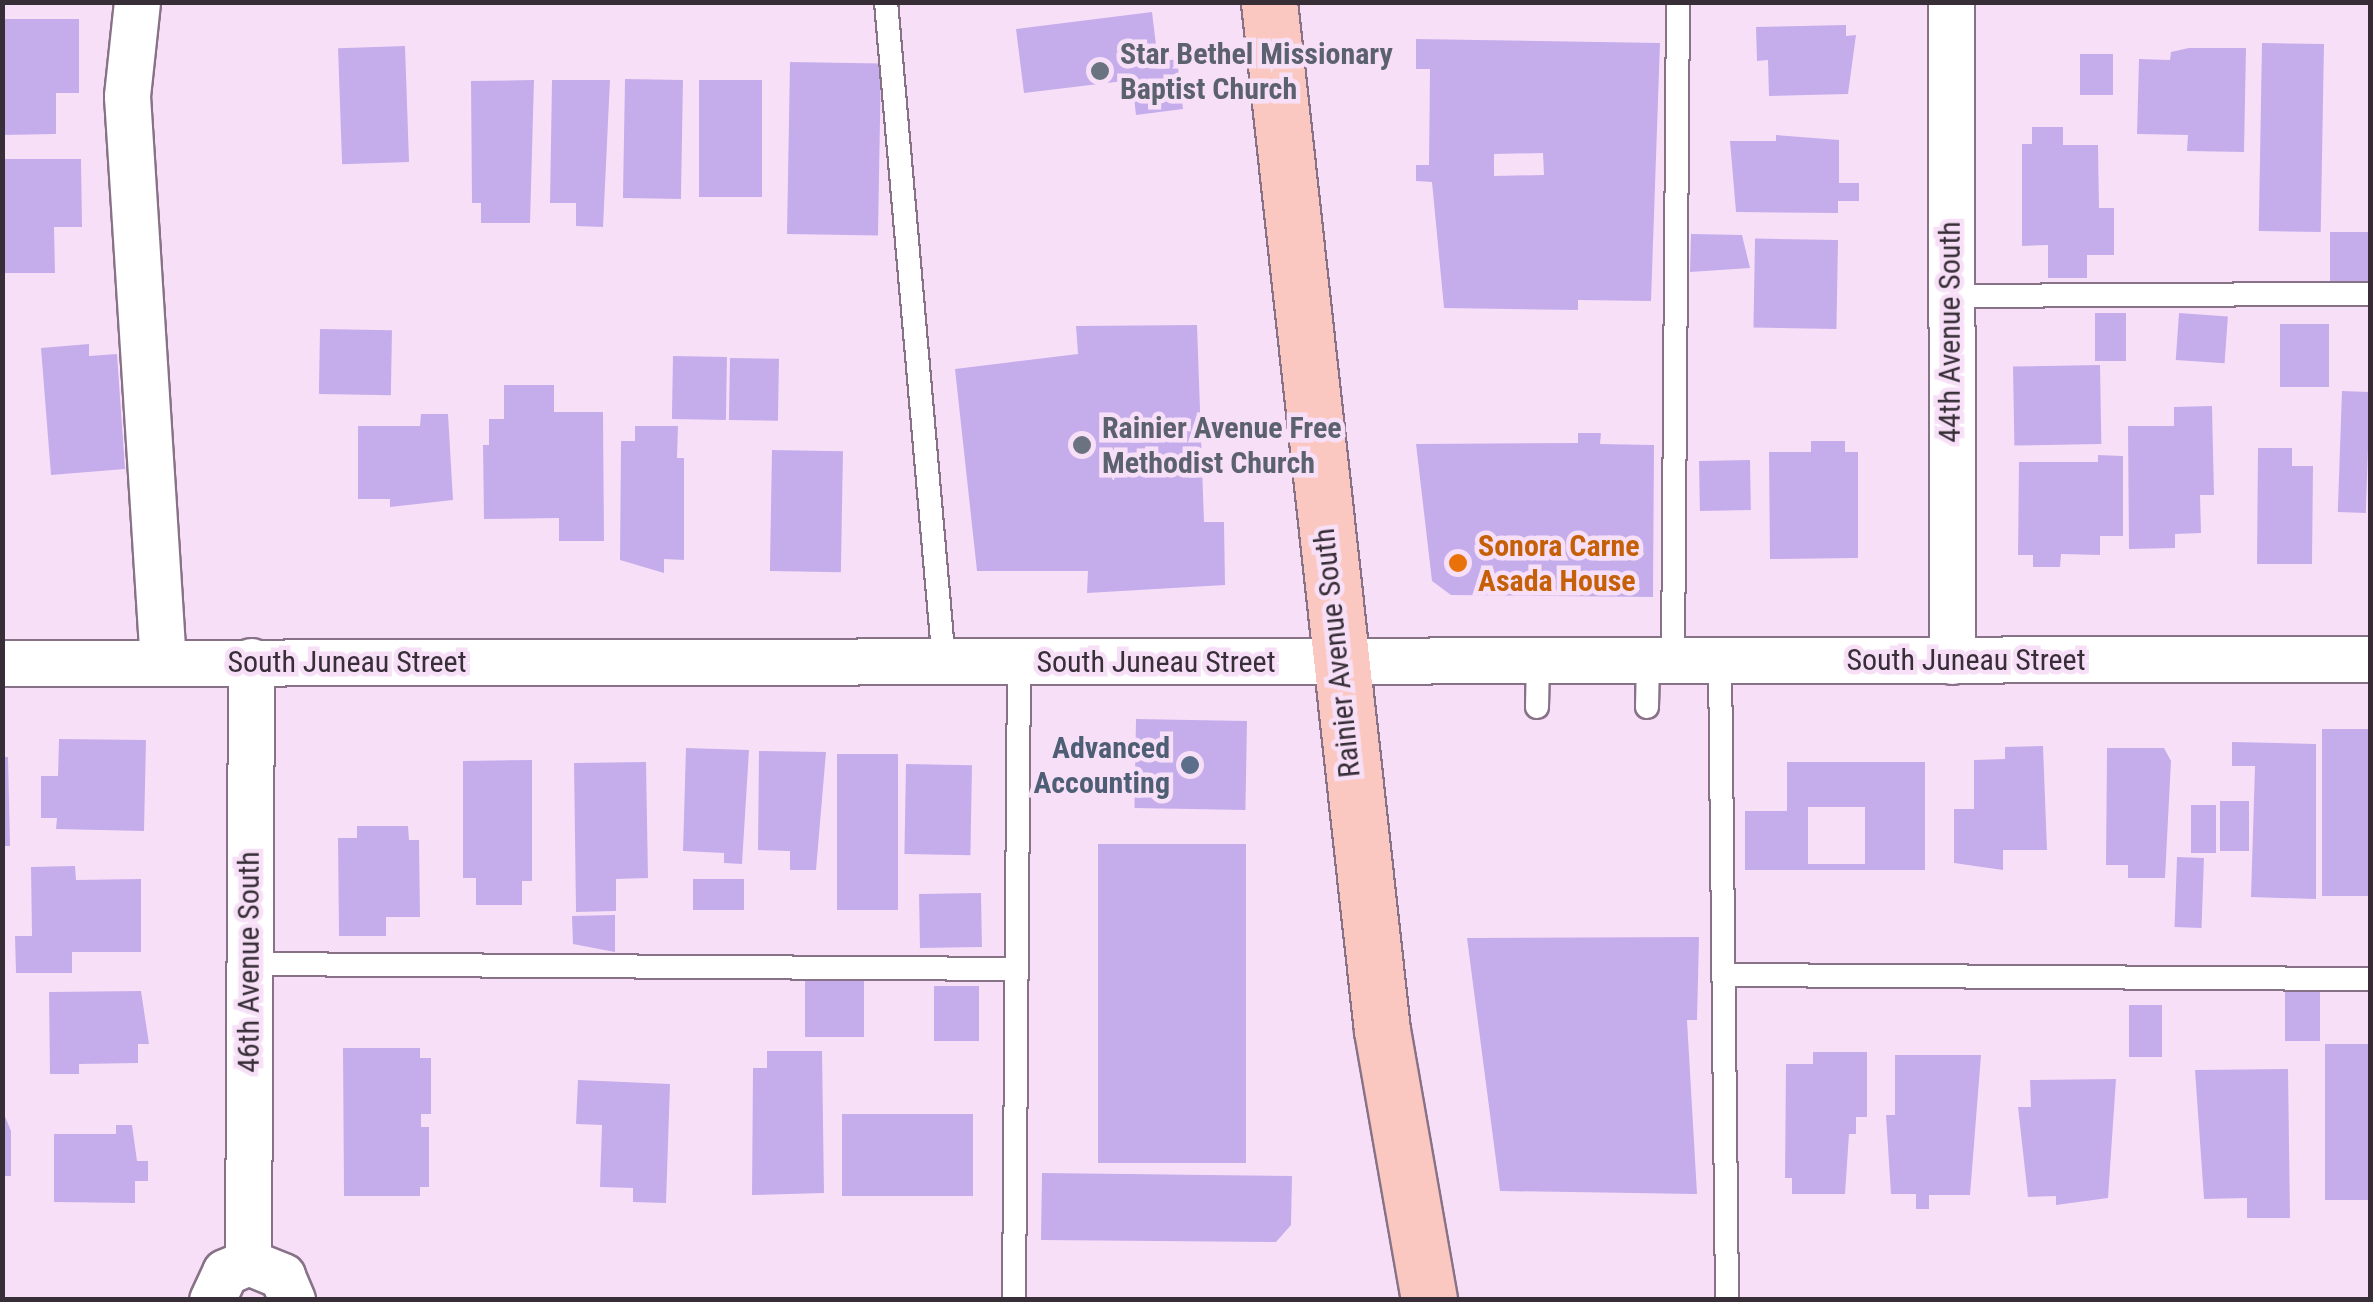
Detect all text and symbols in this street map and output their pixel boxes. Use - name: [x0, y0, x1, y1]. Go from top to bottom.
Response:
- place label: Star Bethel Missionary Baptist Church: [1120, 36, 1393, 106]
- marker: Star Bethel Missionary Baptist Church: [1089, 60, 1111, 82]
- street label: 44th Avenue South: [1932, 221, 1968, 443]
- place label: Rainier Avenue Free Methodist Church: [1102, 410, 1342, 480]
- marker: Rainier Avenue Free Methodist Church: [1071, 434, 1093, 456]
- street label: Rainier Avenue South: [1306, 527, 1368, 779]
- place label: Sonora Carne Asada House: [1478, 528, 1640, 598]
- marker: Sonora Carne Asada House: [1447, 552, 1469, 574]
- street label: South Juneau Street: [1846, 642, 2086, 678]
- street label: South Juneau Street: [227, 644, 467, 680]
- street label: South Juneau Street: [1036, 644, 1276, 680]
- place label: Advanced Accounting: [1033, 730, 1170, 800]
- marker: Advanced Accounting: [1179, 754, 1201, 776]
- street label: 46th Avenue South: [231, 851, 267, 1073]

